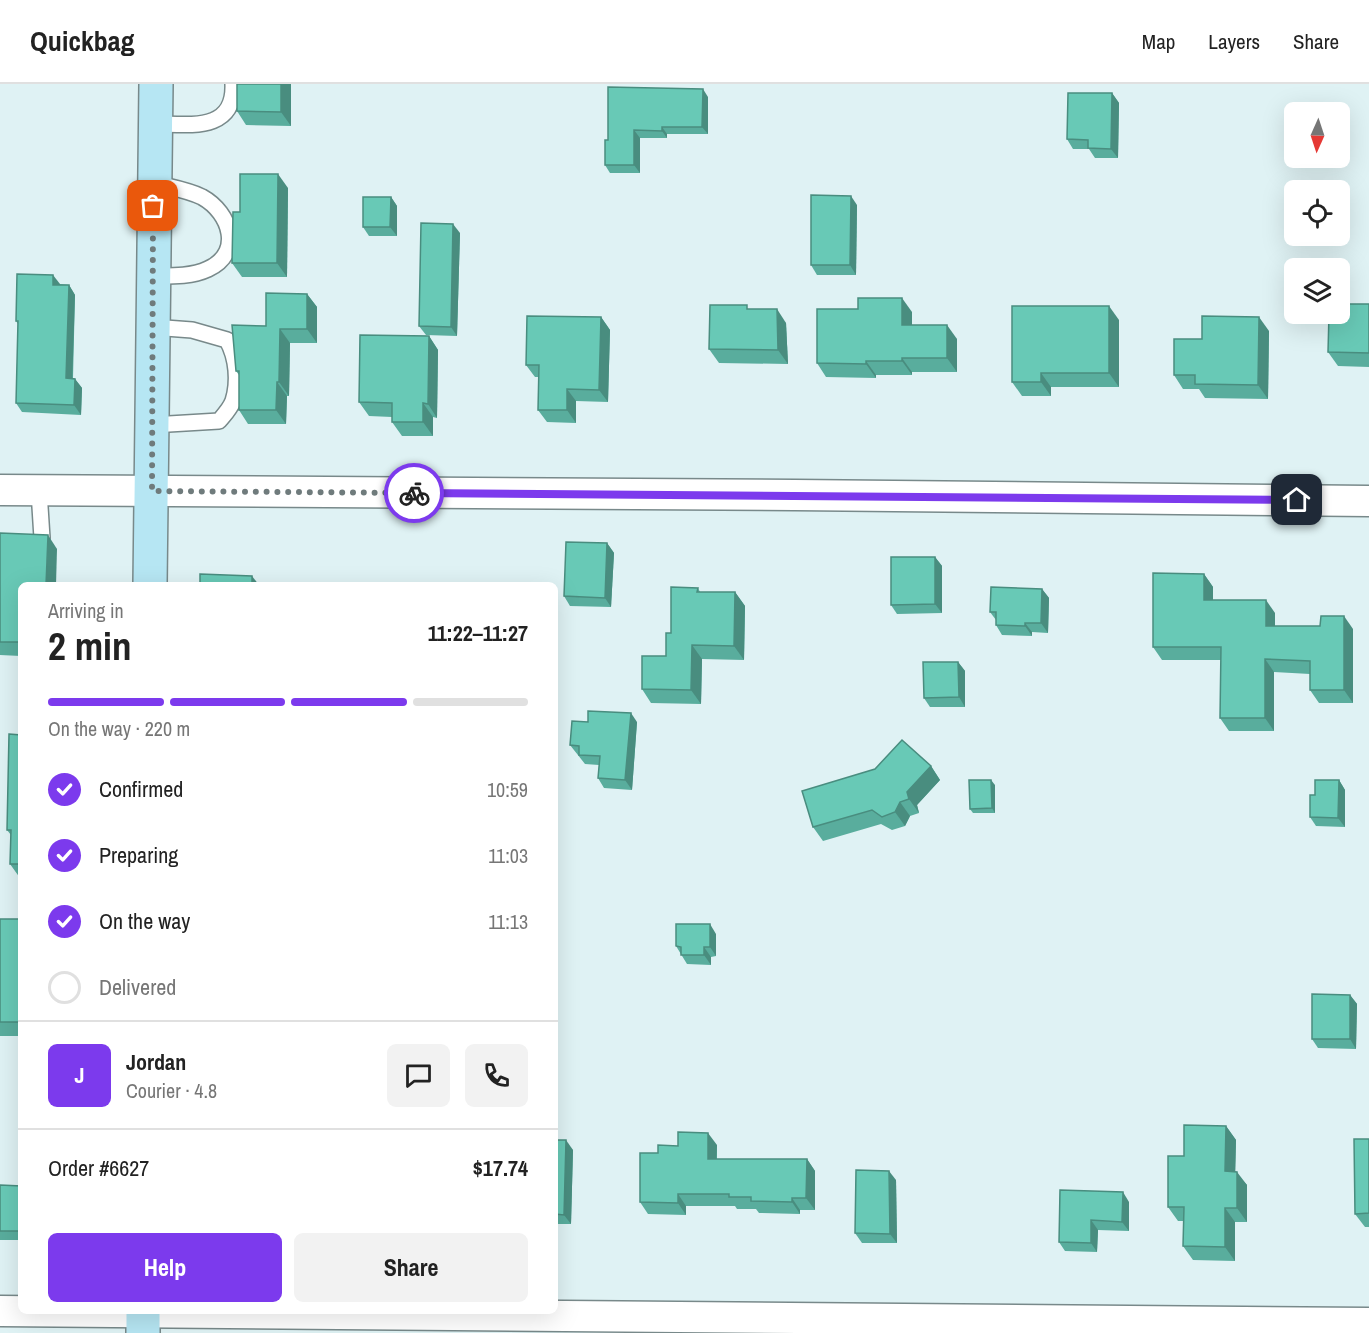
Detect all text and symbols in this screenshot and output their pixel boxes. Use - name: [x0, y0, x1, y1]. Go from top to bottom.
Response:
- text: Quickbag: [30, 22, 135, 60]
- text: Map: [1142, 27, 1175, 56]
- text: Layers: [1208, 27, 1260, 56]
- text: Share: [1293, 27, 1339, 56]
- north arrow: [1284, 102, 1350, 168]
- map controls: [1284, 102, 1350, 324]
- pin: [127, 180, 178, 231]
- button: locate: [1284, 180, 1350, 246]
- icon: bag: [136, 189, 169, 222]
- button: layers: [1284, 258, 1350, 324]
- courier: [384, 463, 444, 523]
- pin: [1271, 474, 1322, 525]
- icon: bike: [398, 477, 431, 510]
- icon: home: [1280, 483, 1313, 516]
- text: Arriving in: [48, 597, 124, 624]
- text: 11:22–11:27: [428, 618, 528, 648]
- text: 2 min: [48, 620, 132, 672]
- text: On the way · 220 m: [48, 715, 190, 742]
- icon: check: [48, 773, 81, 806]
- text: Confirmed: [99, 774, 183, 804]
- text: 10:59: [487, 776, 528, 803]
- icon: check: [48, 839, 81, 872]
- text: Preparing: [99, 840, 178, 870]
- text: 11:03: [488, 842, 528, 869]
- icon: check: [48, 905, 81, 938]
- text: On the way: [99, 906, 190, 936]
- text: 11:13: [488, 908, 528, 935]
- text: Delivered: [99, 972, 176, 1002]
- button: chat: [387, 1044, 450, 1107]
- button: phone: [465, 1044, 528, 1107]
- text: Jordan: [126, 1047, 186, 1077]
- text: J: [74, 1060, 85, 1090]
- text: Courier · 4.8: [126, 1077, 217, 1104]
- text: Order #6627: [48, 1153, 149, 1183]
- text: $17.74: [473, 1153, 528, 1183]
- button: Help: [48, 1233, 282, 1302]
- button: Share: [294, 1233, 528, 1302]

